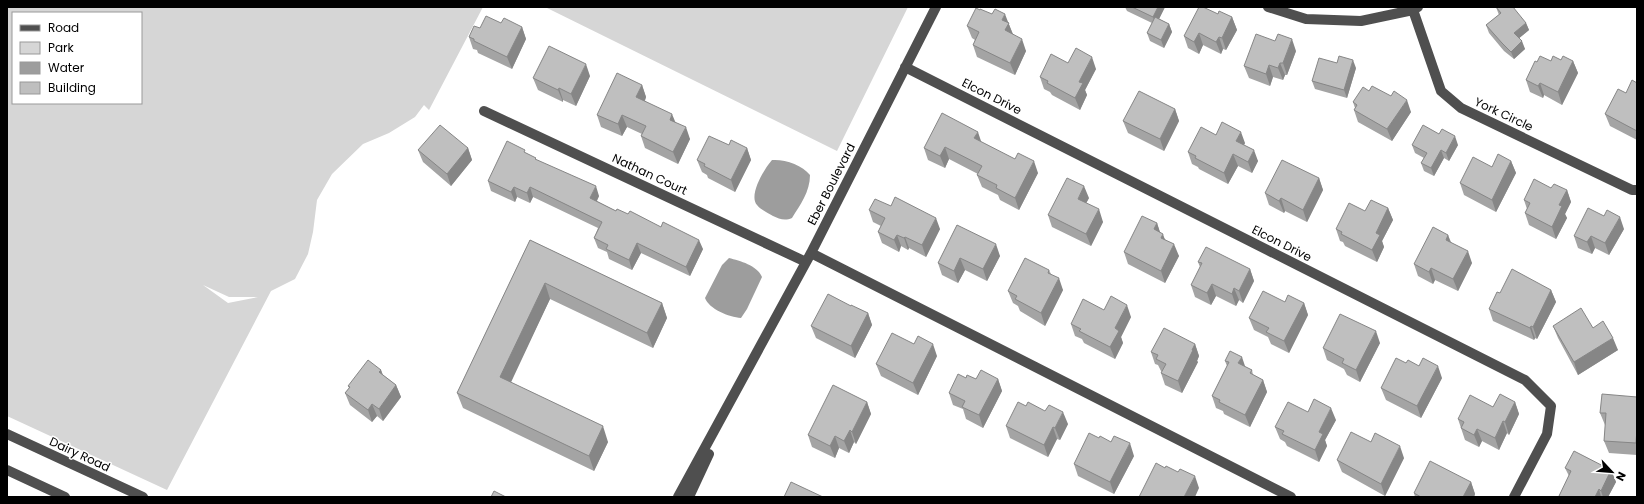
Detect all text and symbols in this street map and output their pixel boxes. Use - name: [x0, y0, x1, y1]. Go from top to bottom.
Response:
- legend: [12, 12, 142, 104]
- text: Road: [48, 19, 79, 36]
- text: Park: [48, 39, 75, 56]
- text: Water: [48, 59, 85, 76]
- street label: Elcon Drive: [959, 74, 1025, 118]
- text: Building: [48, 79, 96, 96]
- street label: York Circle: [1472, 93, 1536, 135]
- street label: Eber Boulevard: [803, 140, 859, 228]
- street label: Nathan Court: [610, 149, 690, 199]
- street label: Elcon Drive: [1249, 221, 1315, 265]
- street label: Dairy Road: [47, 433, 113, 475]
- north arrow: [1592, 452, 1632, 492]
- text: N: [1612, 469, 1630, 484]

